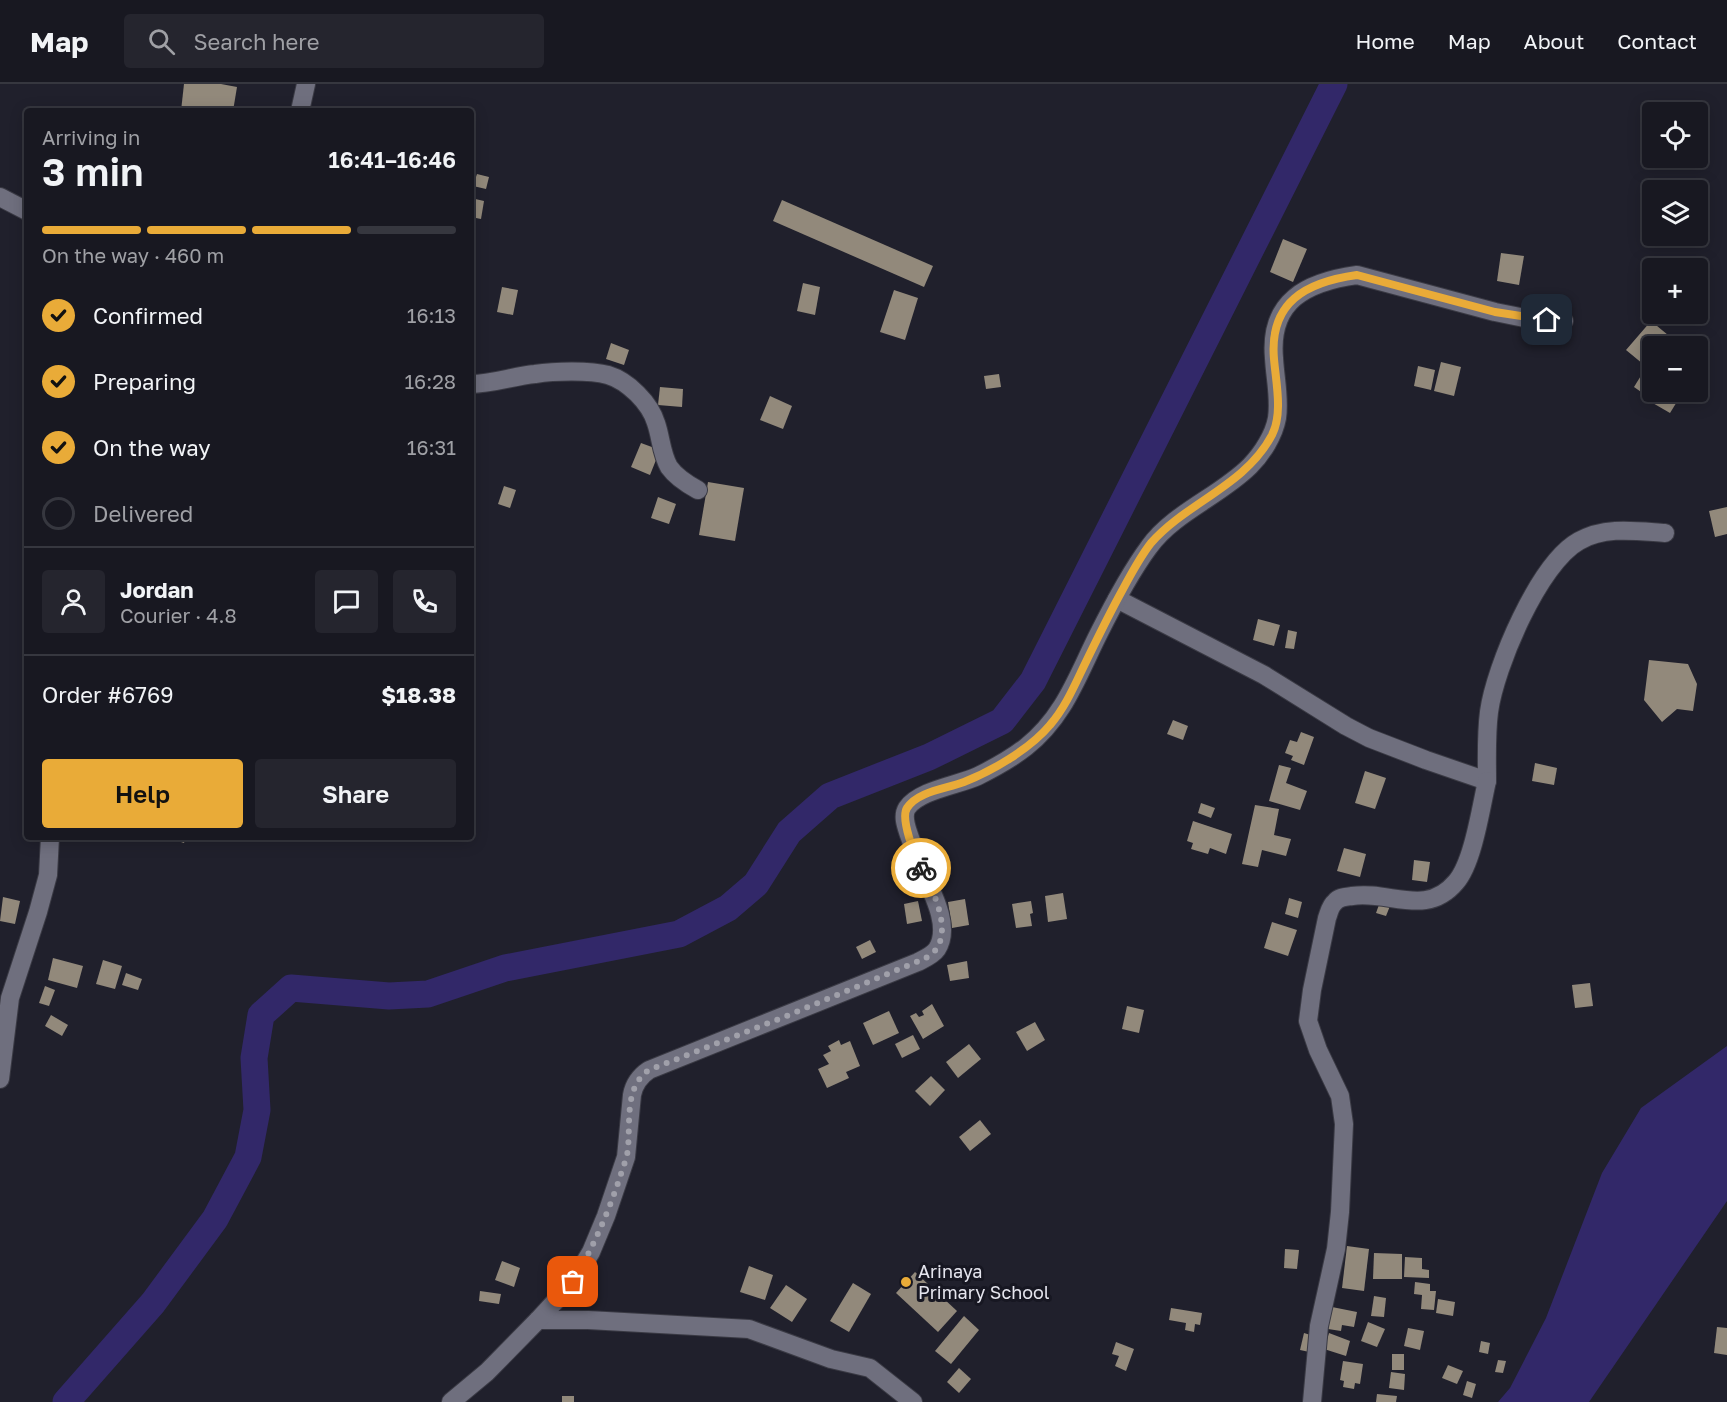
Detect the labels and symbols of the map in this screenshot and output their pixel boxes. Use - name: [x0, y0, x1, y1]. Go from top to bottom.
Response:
- pin: [1521, 294, 1572, 345]
- courier: [891, 838, 951, 898]
- pin: [547, 1256, 598, 1307]
- place label: Arinaya Primary School: [918, 1260, 1050, 1303]
- marker: Arinaya Primary School: [899, 1275, 913, 1289]

